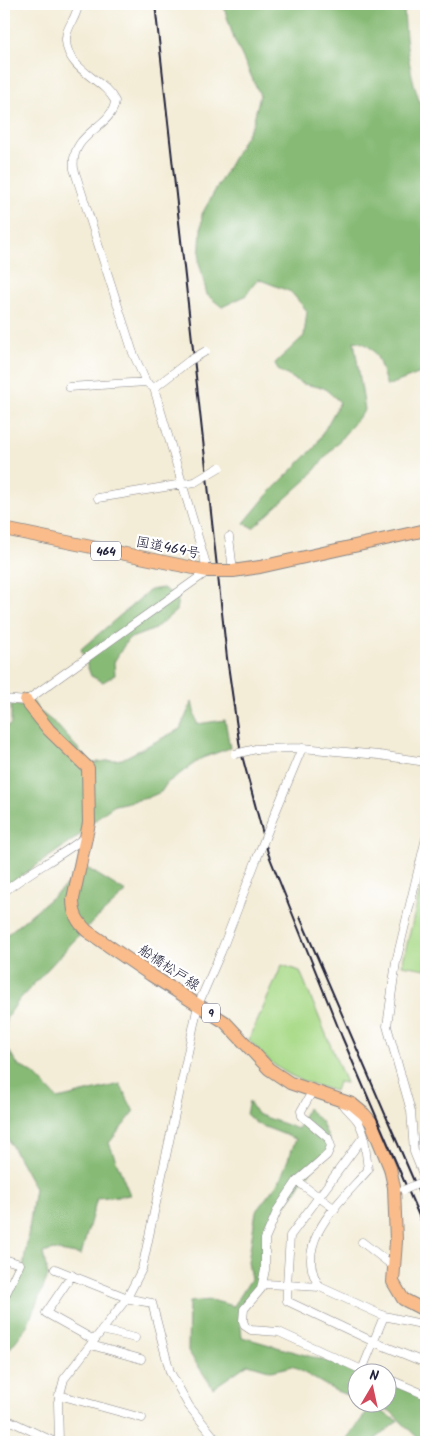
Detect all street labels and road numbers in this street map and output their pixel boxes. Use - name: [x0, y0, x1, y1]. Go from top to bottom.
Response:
- street label: 国道464号: [134, 531, 202, 565]
- road number: 464: [91, 542, 121, 560]
- street label: 船橋松戸線: [134, 939, 204, 997]
- road number: 9: [202, 1004, 220, 1022]

